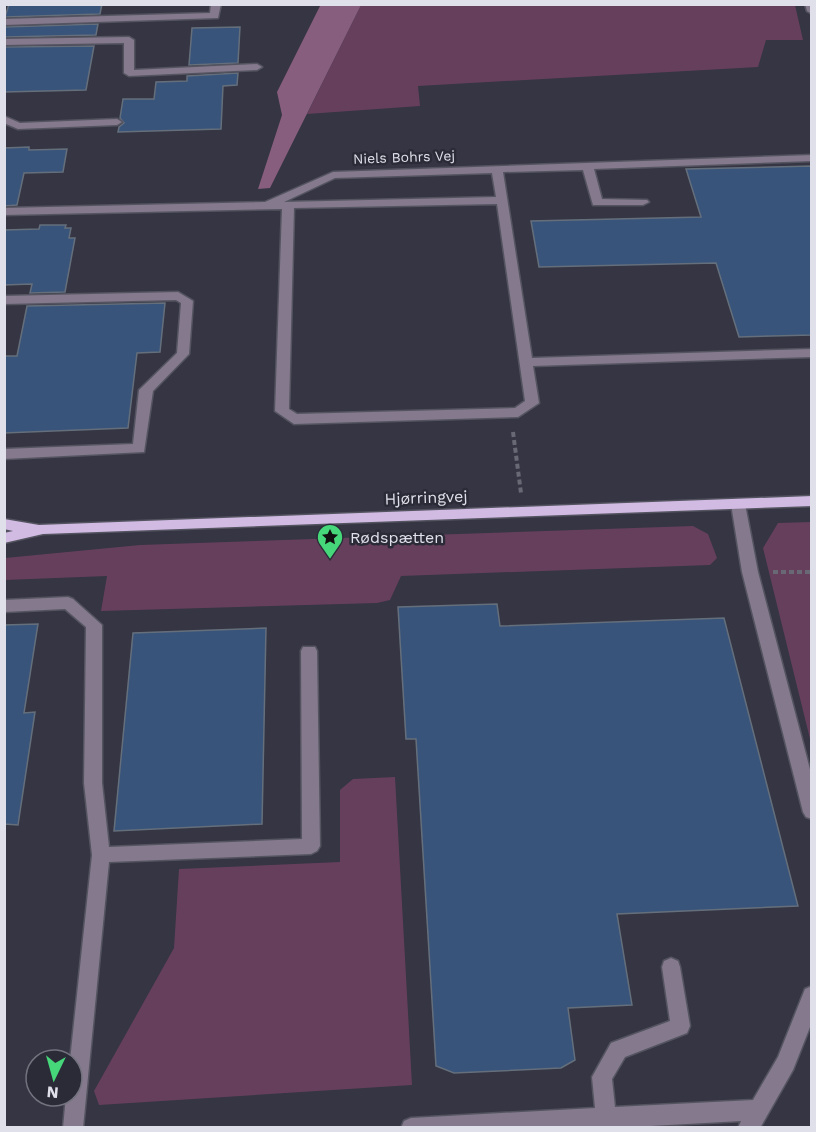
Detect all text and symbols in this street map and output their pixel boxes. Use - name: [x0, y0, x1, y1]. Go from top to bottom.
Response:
- street label: Niels Bohrs Vej: [353, 147, 455, 167]
- street label: Hjørringvej: [384, 487, 468, 508]
- place icon: Rødspætten: [315, 522, 345, 560]
- place label: Rødspætten: [350, 528, 444, 547]
- north arrow: [24, 1048, 84, 1108]
- text: N: [46, 1082, 59, 1102]

